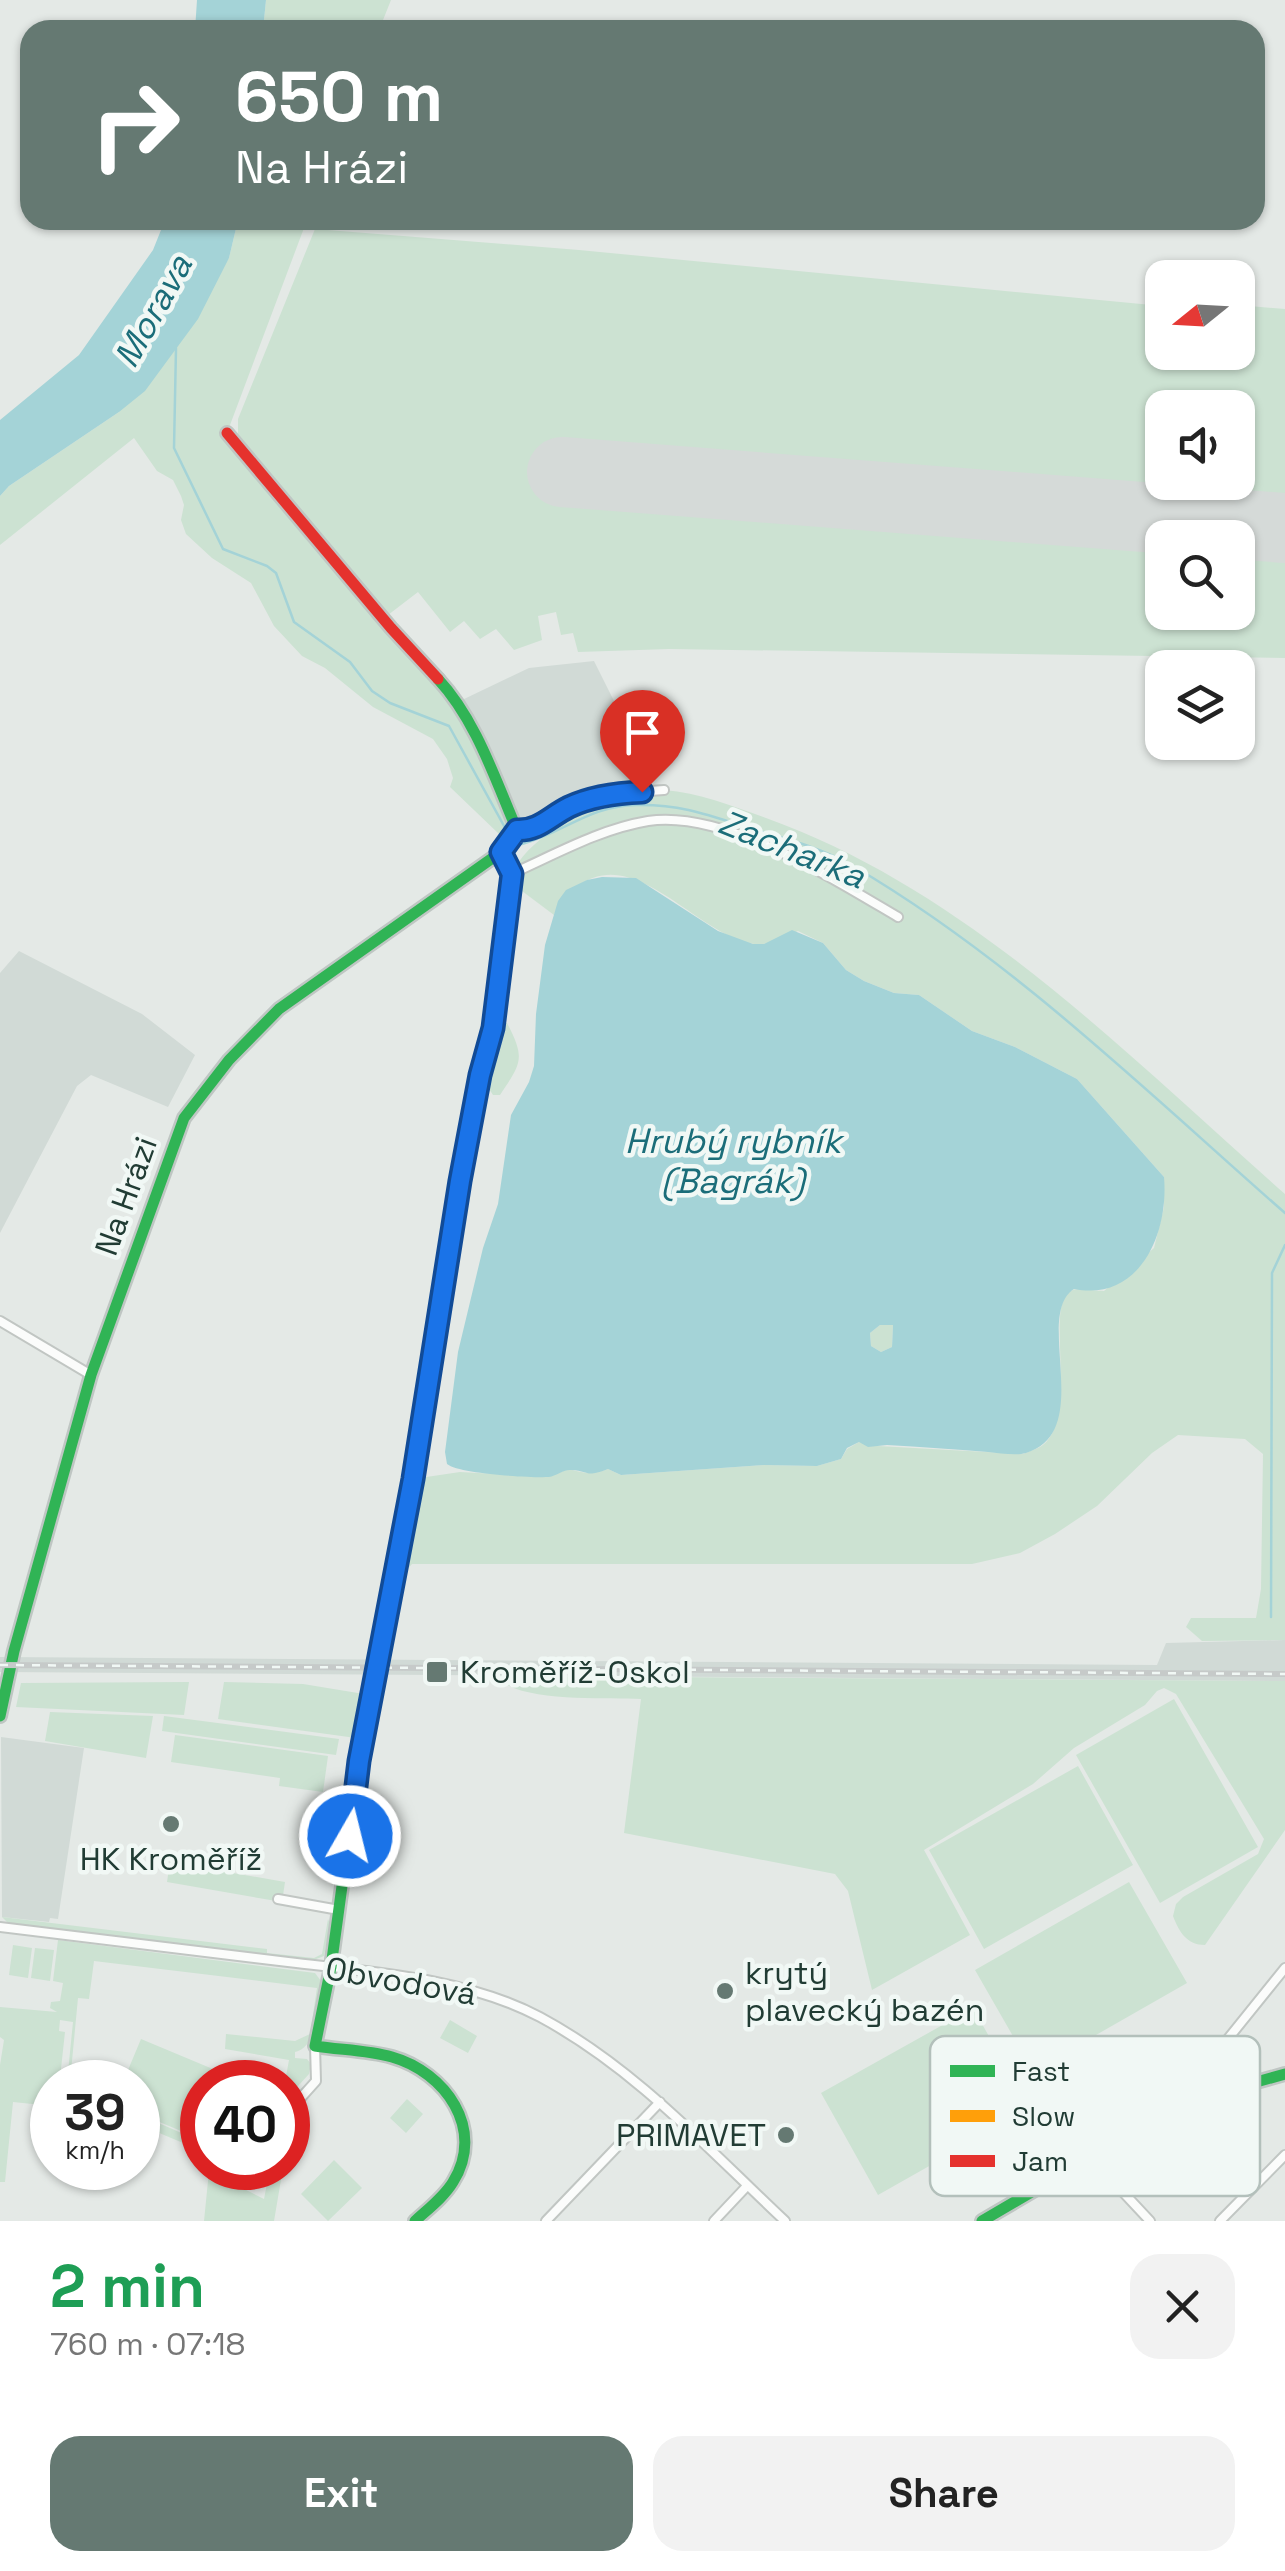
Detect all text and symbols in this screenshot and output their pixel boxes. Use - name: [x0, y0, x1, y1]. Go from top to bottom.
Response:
- text: 650 m: [235, 52, 443, 141]
- icon: right: [70, 60, 200, 190]
- text: Na Hrázi: [235, 139, 408, 196]
- water label: Morava: [104, 246, 202, 375]
- north arrow: [1145, 260, 1255, 370]
- map controls: [1145, 260, 1255, 760]
- button: sound: [1145, 390, 1255, 500]
- button: search: [1145, 520, 1255, 630]
- button: layers: [1145, 650, 1255, 760]
- pin: [600, 690, 685, 793]
- icon: arrive: [615, 705, 670, 760]
- water label: Zacharka: [712, 800, 872, 899]
- water label: Hrubý rybník (Bagrák): [625, 1119, 845, 1203]
- street label: Na Hrázi: [86, 1131, 166, 1261]
- place label: Kroměříž-Oskol: [460, 1652, 690, 1692]
- marker: Kroměříž-Oskol: [424, 1659, 450, 1685]
- position arrow: [298, 1784, 402, 1888]
- marker: HK Kroměříž: [160, 1813, 182, 1835]
- place label: HK Kroměříž: [80, 1839, 262, 1879]
- street label: Obvodová: [322, 1948, 480, 2014]
- place label: krytý plavecký bazén: [745, 1953, 984, 2030]
- marker: krytý plavecký bazén: [714, 1980, 736, 2002]
- legend: [930, 2036, 1260, 2196]
- text: Fast: [1012, 2053, 1070, 2089]
- speed limit sign: 40: [180, 2060, 310, 2190]
- text: 39: [64, 2081, 126, 2145]
- text: Slow: [1012, 2098, 1075, 2134]
- place label: PRIMAVET: [616, 2115, 766, 2155]
- marker: PRIMAVET: [775, 2124, 797, 2146]
- text: km/h: [65, 2134, 125, 2166]
- text: Jam: [1012, 2143, 1068, 2179]
- text: 2 min: [50, 2248, 205, 2325]
- button: close: [1130, 2254, 1235, 2359]
- text: 760 m · 07:18: [50, 2324, 245, 2364]
- button: Exit: [50, 2436, 633, 2551]
- button: Share: [653, 2436, 1235, 2551]

